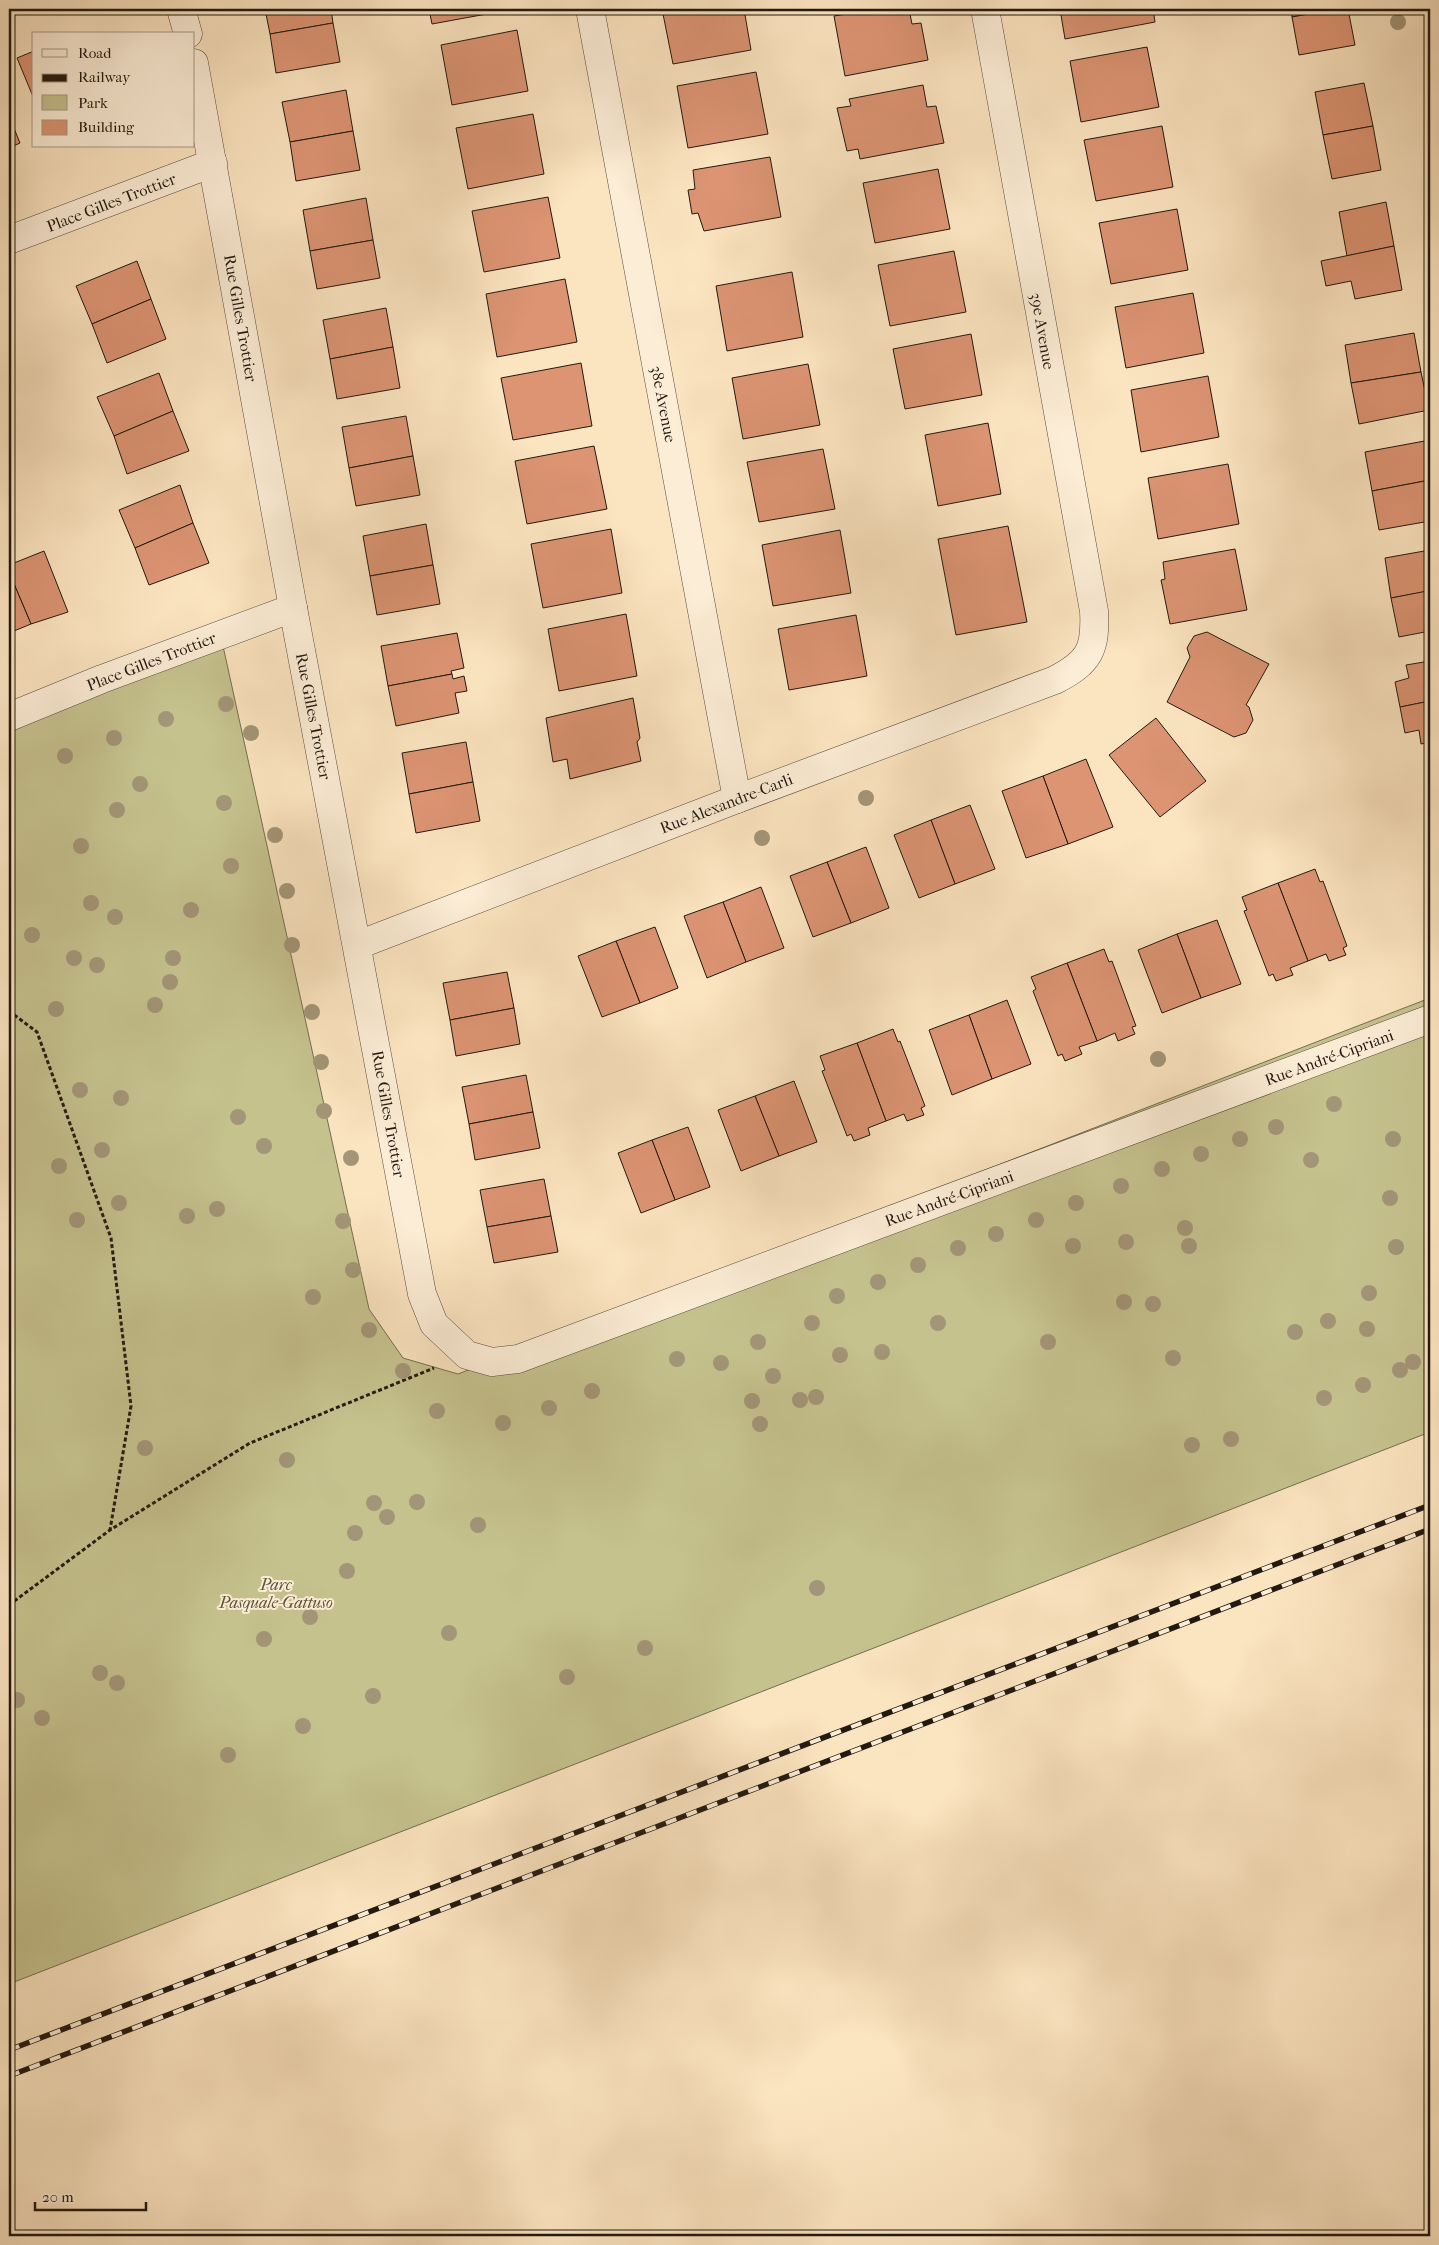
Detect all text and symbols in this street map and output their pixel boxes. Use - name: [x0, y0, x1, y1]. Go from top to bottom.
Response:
- legend: [32, 32, 195, 148]
- text: Road: [78, 44, 112, 62]
- text: Railway: [78, 68, 131, 86]
- text: Park: [78, 94, 108, 112]
- text: Building: [78, 118, 135, 136]
- street label: Place Gilles Trottier: [44, 169, 179, 236]
- street label: Rue Gilles Trottier: [220, 253, 261, 383]
- street label: 39e Avenue: [1026, 291, 1059, 371]
- street label: 38e Avenue: [647, 364, 680, 444]
- street label: Place Gilles Trottier: [84, 628, 219, 695]
- street label: Rue Gilles Trottier: [292, 651, 335, 781]
- street label: Rue Alexandre-Carli: [657, 769, 795, 838]
- street label: Rue André-Cipriani: [1262, 1025, 1396, 1090]
- street label: Rue Gilles Trottier: [368, 1049, 409, 1179]
- street label: Rue André-Cipriani: [882, 1166, 1016, 1231]
- park label: Parc Pasquale-Gattuso: [218, 1575, 333, 1612]
- scale bar: [35, 2180, 146, 2212]
- text: 20 m: [42, 2188, 74, 2206]

